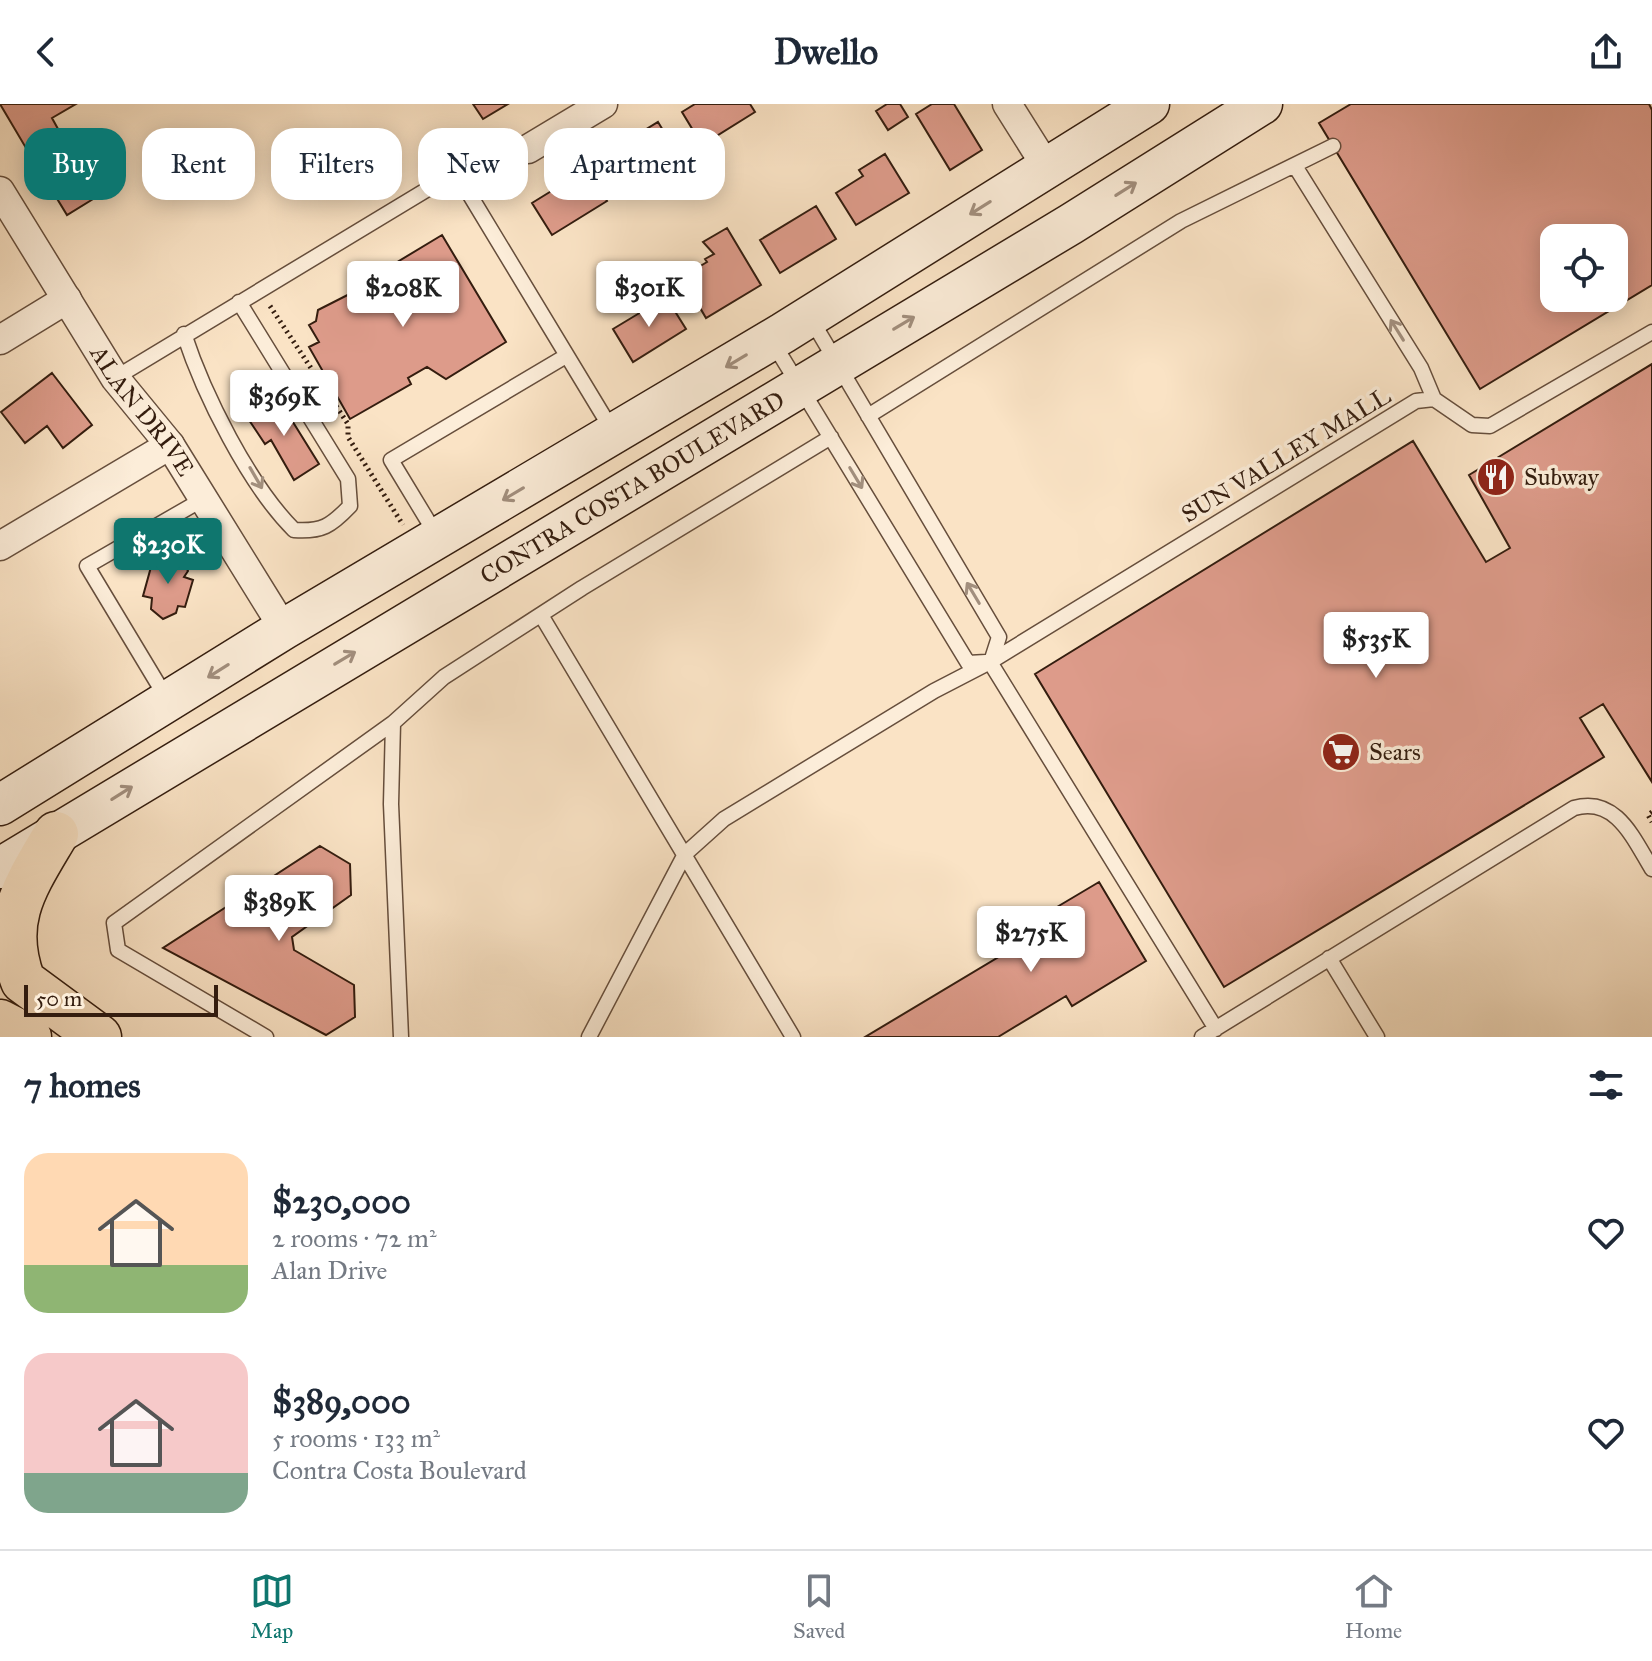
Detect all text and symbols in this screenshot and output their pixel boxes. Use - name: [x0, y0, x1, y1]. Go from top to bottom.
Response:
- icon: back: [24, 30, 68, 74]
- text: Dwello: [774, 30, 878, 74]
- icon: share: [1584, 30, 1628, 74]
- chip: Buy: [24, 128, 126, 200]
- chip: Rent: [142, 128, 255, 200]
- chip: Filters: [271, 128, 402, 200]
- chip: New: [418, 128, 528, 200]
- chip: Apartment: [544, 128, 725, 200]
- one-way arrow: [1114, 181, 1137, 197]
- one-way arrow: [969, 201, 992, 217]
- map controls: [1540, 224, 1628, 312]
- button: locate: [1540, 224, 1628, 312]
- pin: $208K: [347, 261, 459, 329]
- pin: $301K: [593, 261, 705, 329]
- text: $208K: [365, 271, 441, 303]
- text: $301K: [614, 271, 684, 303]
- one-way arrow: [892, 315, 915, 331]
- one-way arrow: [1389, 319, 1405, 342]
- street label: ALAN DRIVE: [83, 339, 201, 482]
- one-way arrow: [725, 353, 748, 369]
- pin: $369K: [228, 370, 340, 438]
- text: $369K: [248, 380, 320, 412]
- street label: SUN VALLEY MALL: [1176, 380, 1396, 529]
- street label: CONTRA COSTA BOULEVARD: [475, 385, 790, 591]
- restaurant icon: Subway: [1475, 456, 1517, 498]
- place label: Subway: [1524, 462, 1600, 492]
- one-way arrow: [249, 466, 264, 490]
- one-way arrow: [848, 466, 864, 489]
- one-way arrow: [502, 486, 525, 502]
- pin: $230K: [112, 518, 224, 586]
- text: $230K: [132, 528, 204, 560]
- one-way arrow: [965, 582, 981, 605]
- pin: $535K: [1320, 612, 1432, 680]
- text: $535K: [1342, 622, 1410, 654]
- one-way arrow: [333, 650, 356, 666]
- one-way arrow: [207, 662, 229, 679]
- supermarket icon: Sears: [1320, 731, 1362, 773]
- place label: Sears: [1369, 737, 1421, 767]
- one-way arrow: [110, 784, 133, 800]
- pin: $389K: [223, 875, 335, 943]
- text: $389K: [243, 885, 315, 917]
- pin: $275K: [975, 906, 1087, 974]
- text: $275K: [995, 916, 1067, 948]
- scale bar: [24, 981, 218, 1017]
- text: 50 m: [36, 985, 82, 1012]
- icon: filters: [1584, 1063, 1628, 1107]
- text: 7 homes: [24, 1065, 141, 1106]
- text: $230,000: [272, 1181, 411, 1222]
- icon: home: [88, 1185, 184, 1281]
- icon: heart: [1584, 1211, 1628, 1255]
- text: 2 rooms · 72 m²: [272, 1222, 436, 1254]
- text: Alan Drive: [272, 1254, 387, 1286]
- text: $389,000: [272, 1381, 411, 1422]
- icon: home: [88, 1385, 184, 1481]
- icon: heart: [1584, 1411, 1628, 1455]
- text: 5 rooms · 133 m²: [272, 1422, 440, 1454]
- text: Contra Costa Boulevard: [272, 1454, 527, 1486]
- tab: Map: [250, 1569, 294, 1644]
- tab: Saved: [793, 1569, 845, 1644]
- tab: Home: [1345, 1569, 1402, 1644]

